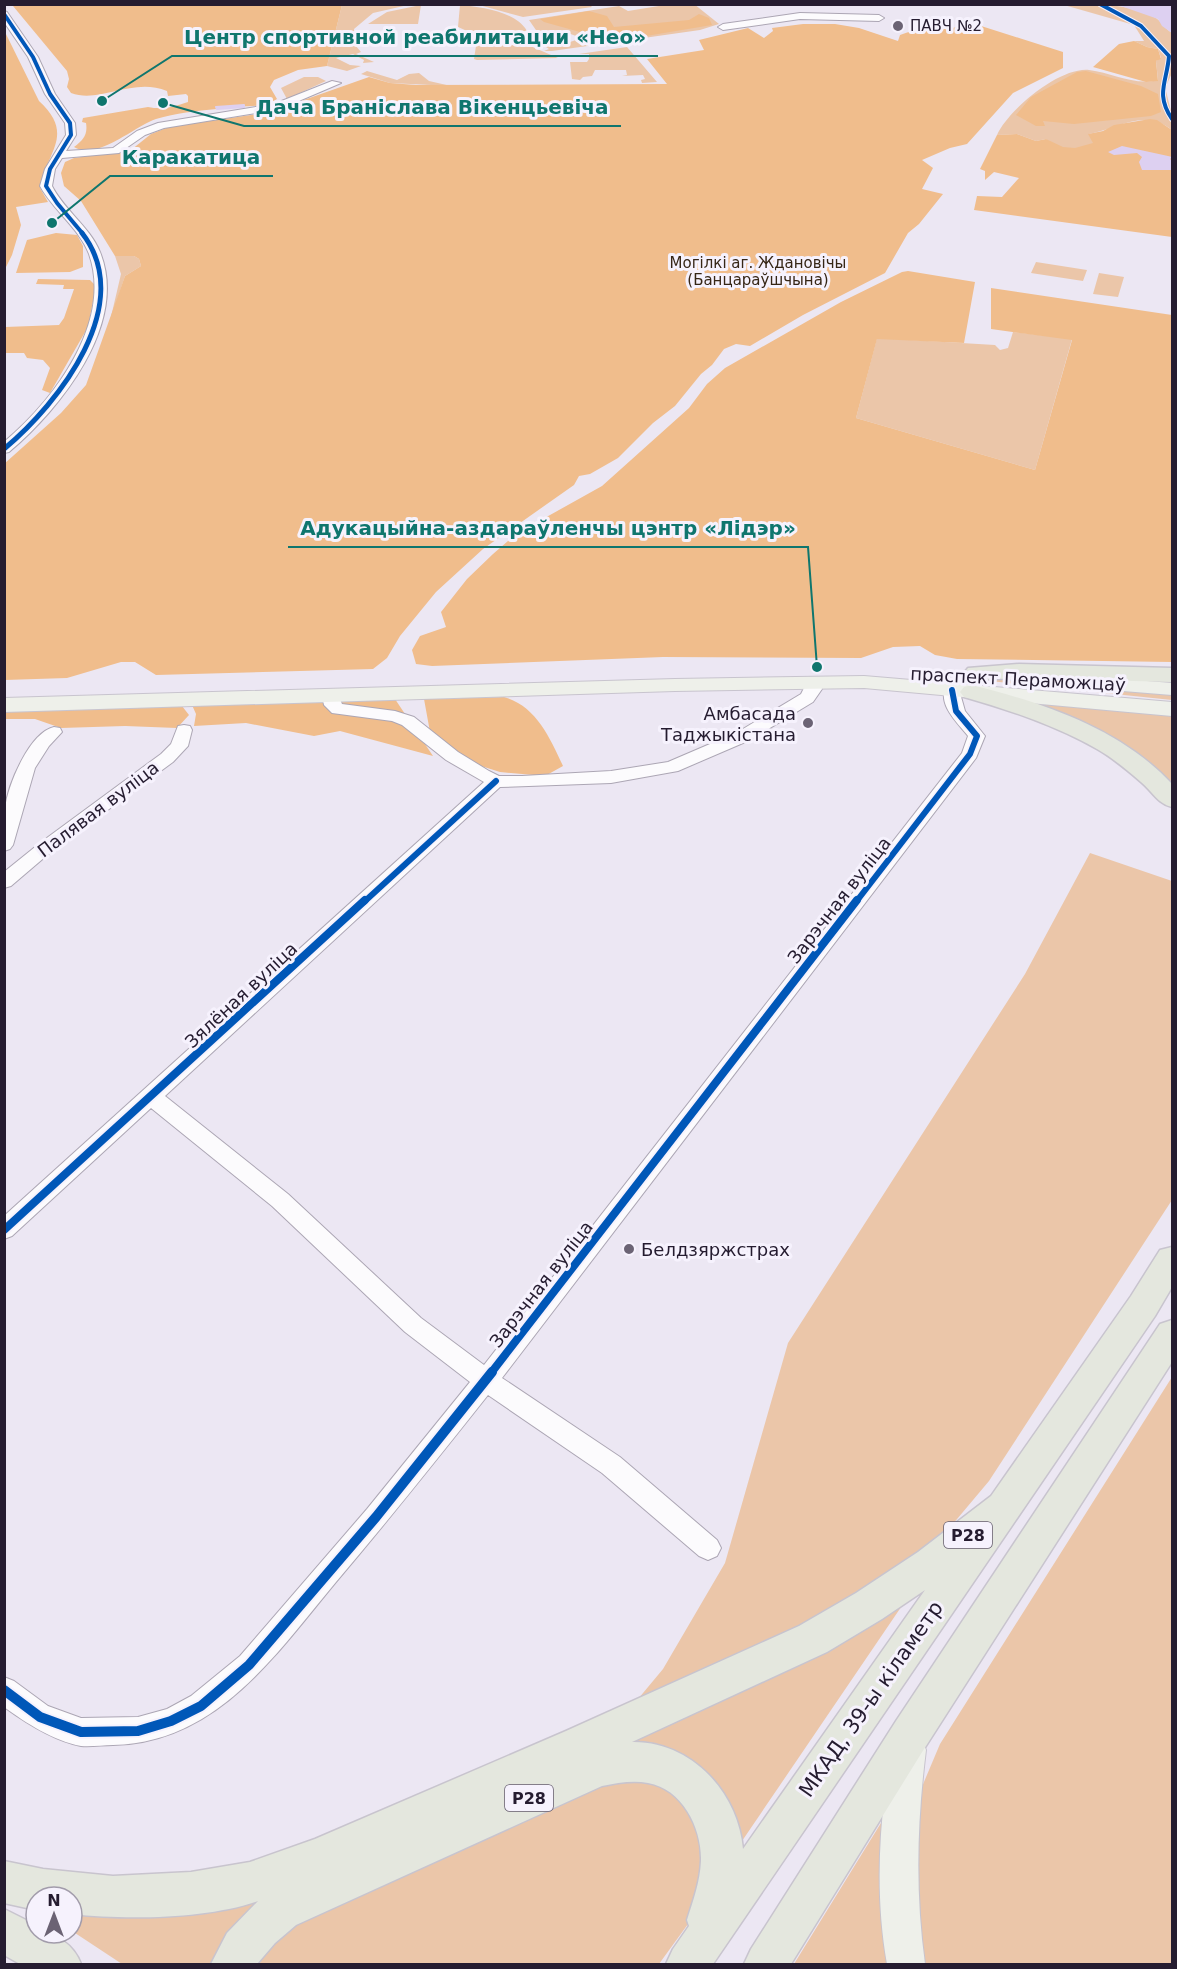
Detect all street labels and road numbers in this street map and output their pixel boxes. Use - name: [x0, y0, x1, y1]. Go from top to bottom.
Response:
- street label: праспект Пераможцаў: [910, 663, 1127, 695]
- street label: Палявая вуліца: [33, 757, 163, 861]
- street label: Зарэчная вуліца: [783, 832, 895, 968]
- street label: Зялёная вуліца: [181, 938, 301, 1052]
- street label: Зарэчная вуліца: [485, 1216, 597, 1352]
- road number: Р28: [944, 1522, 992, 1548]
- street label: МКАД, 39-ы кіламетр: [794, 1596, 948, 1802]
- road number: Р28: [505, 1785, 553, 1811]

